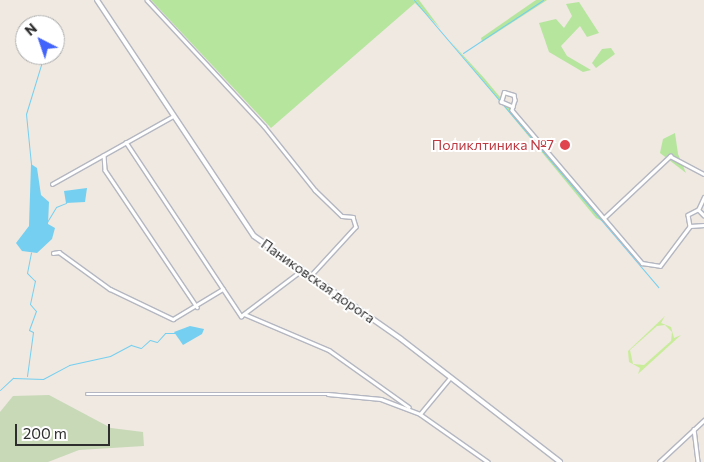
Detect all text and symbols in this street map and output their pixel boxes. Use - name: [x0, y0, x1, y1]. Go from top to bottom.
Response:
- north arrow: [15, 15, 65, 65]
- text: N: [21, 19, 40, 39]
- place label: Поликлтиника №7: [432, 137, 554, 153]
- marker: Поликлтиника №7: [558, 138, 572, 152]
- street label: Паниковская дорога: [258, 235, 378, 327]
- scale bar: [18, 414, 112, 446]
- text: 200 m: [23, 424, 67, 442]

